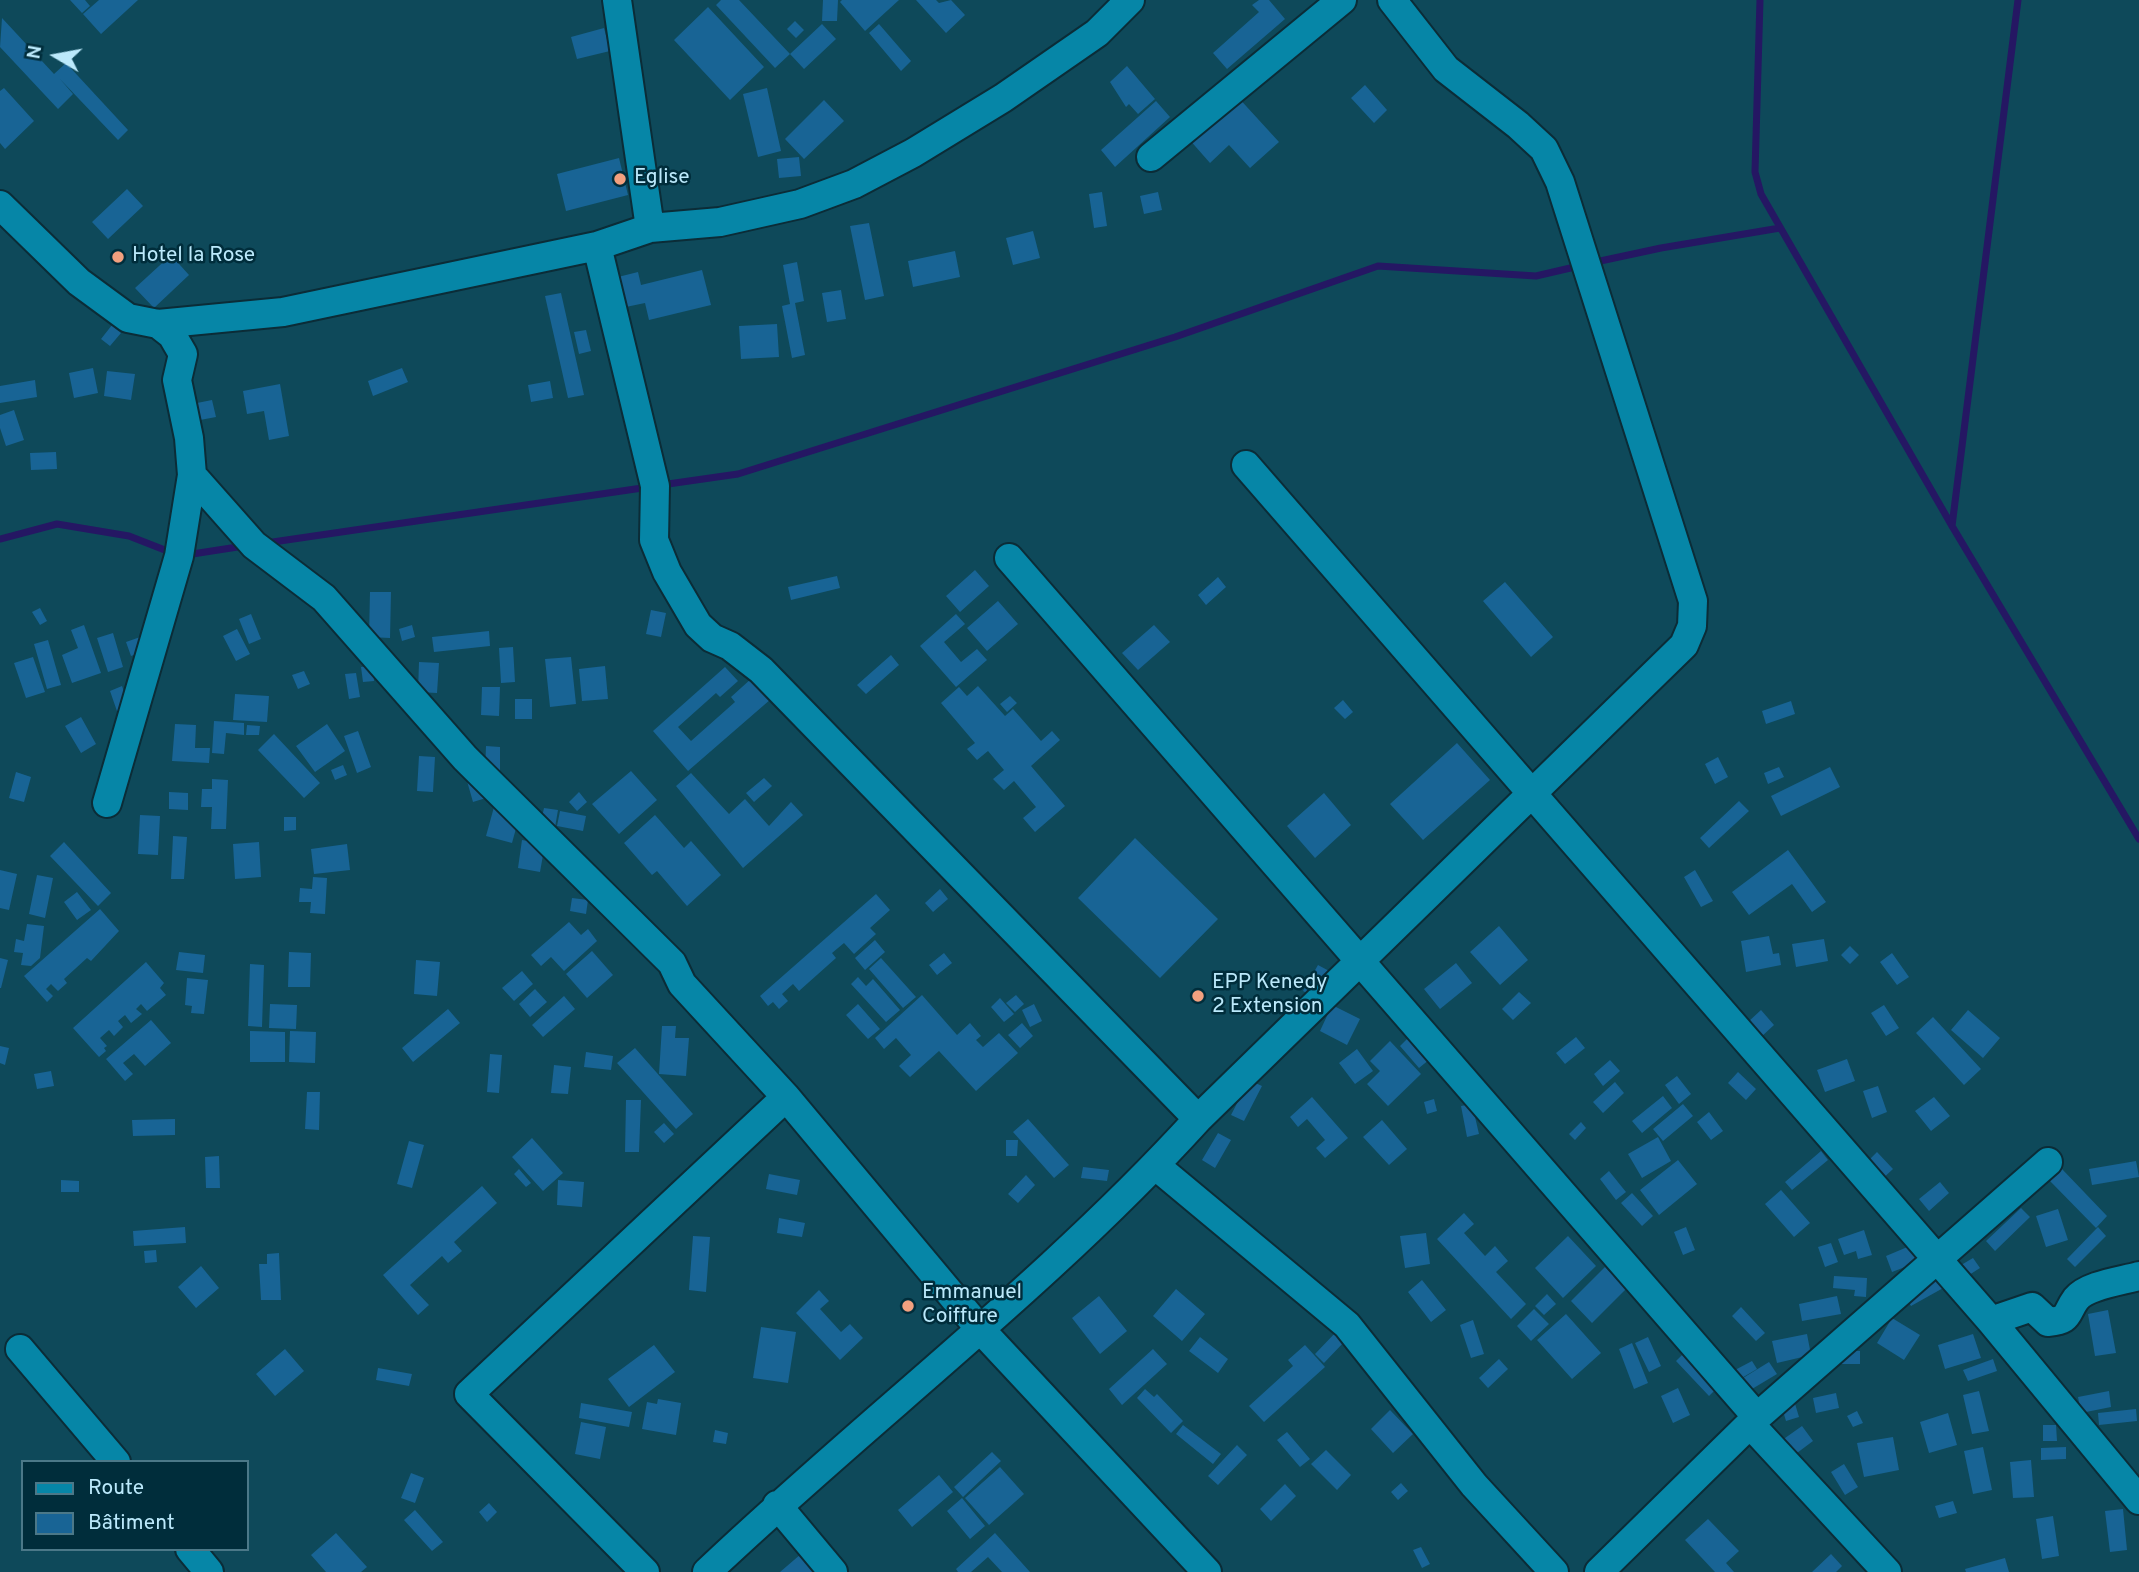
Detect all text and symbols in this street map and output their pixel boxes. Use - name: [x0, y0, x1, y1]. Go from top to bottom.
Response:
- north arrow: [21, 21, 91, 91]
- text: N: [22, 44, 48, 61]
- place label: Eglise: [634, 166, 689, 192]
- marker: Eglise: [612, 171, 628, 187]
- place label: Hotel la Rose: [132, 244, 255, 270]
- marker: Hotel la Rose: [110, 249, 126, 265]
- place label: EPP Kenedy 2 Extension: [1212, 971, 1327, 1021]
- marker: EPP Kenedy 2 Extension: [1190, 988, 1206, 1004]
- place label: Emmanuel Coiffure: [922, 1281, 1022, 1331]
- marker: Emmanuel Coiffure: [900, 1298, 916, 1314]
- legend: [21, 1460, 248, 1551]
- text: Route: [88, 1475, 144, 1502]
- text: Bâtiment: [88, 1510, 175, 1537]

